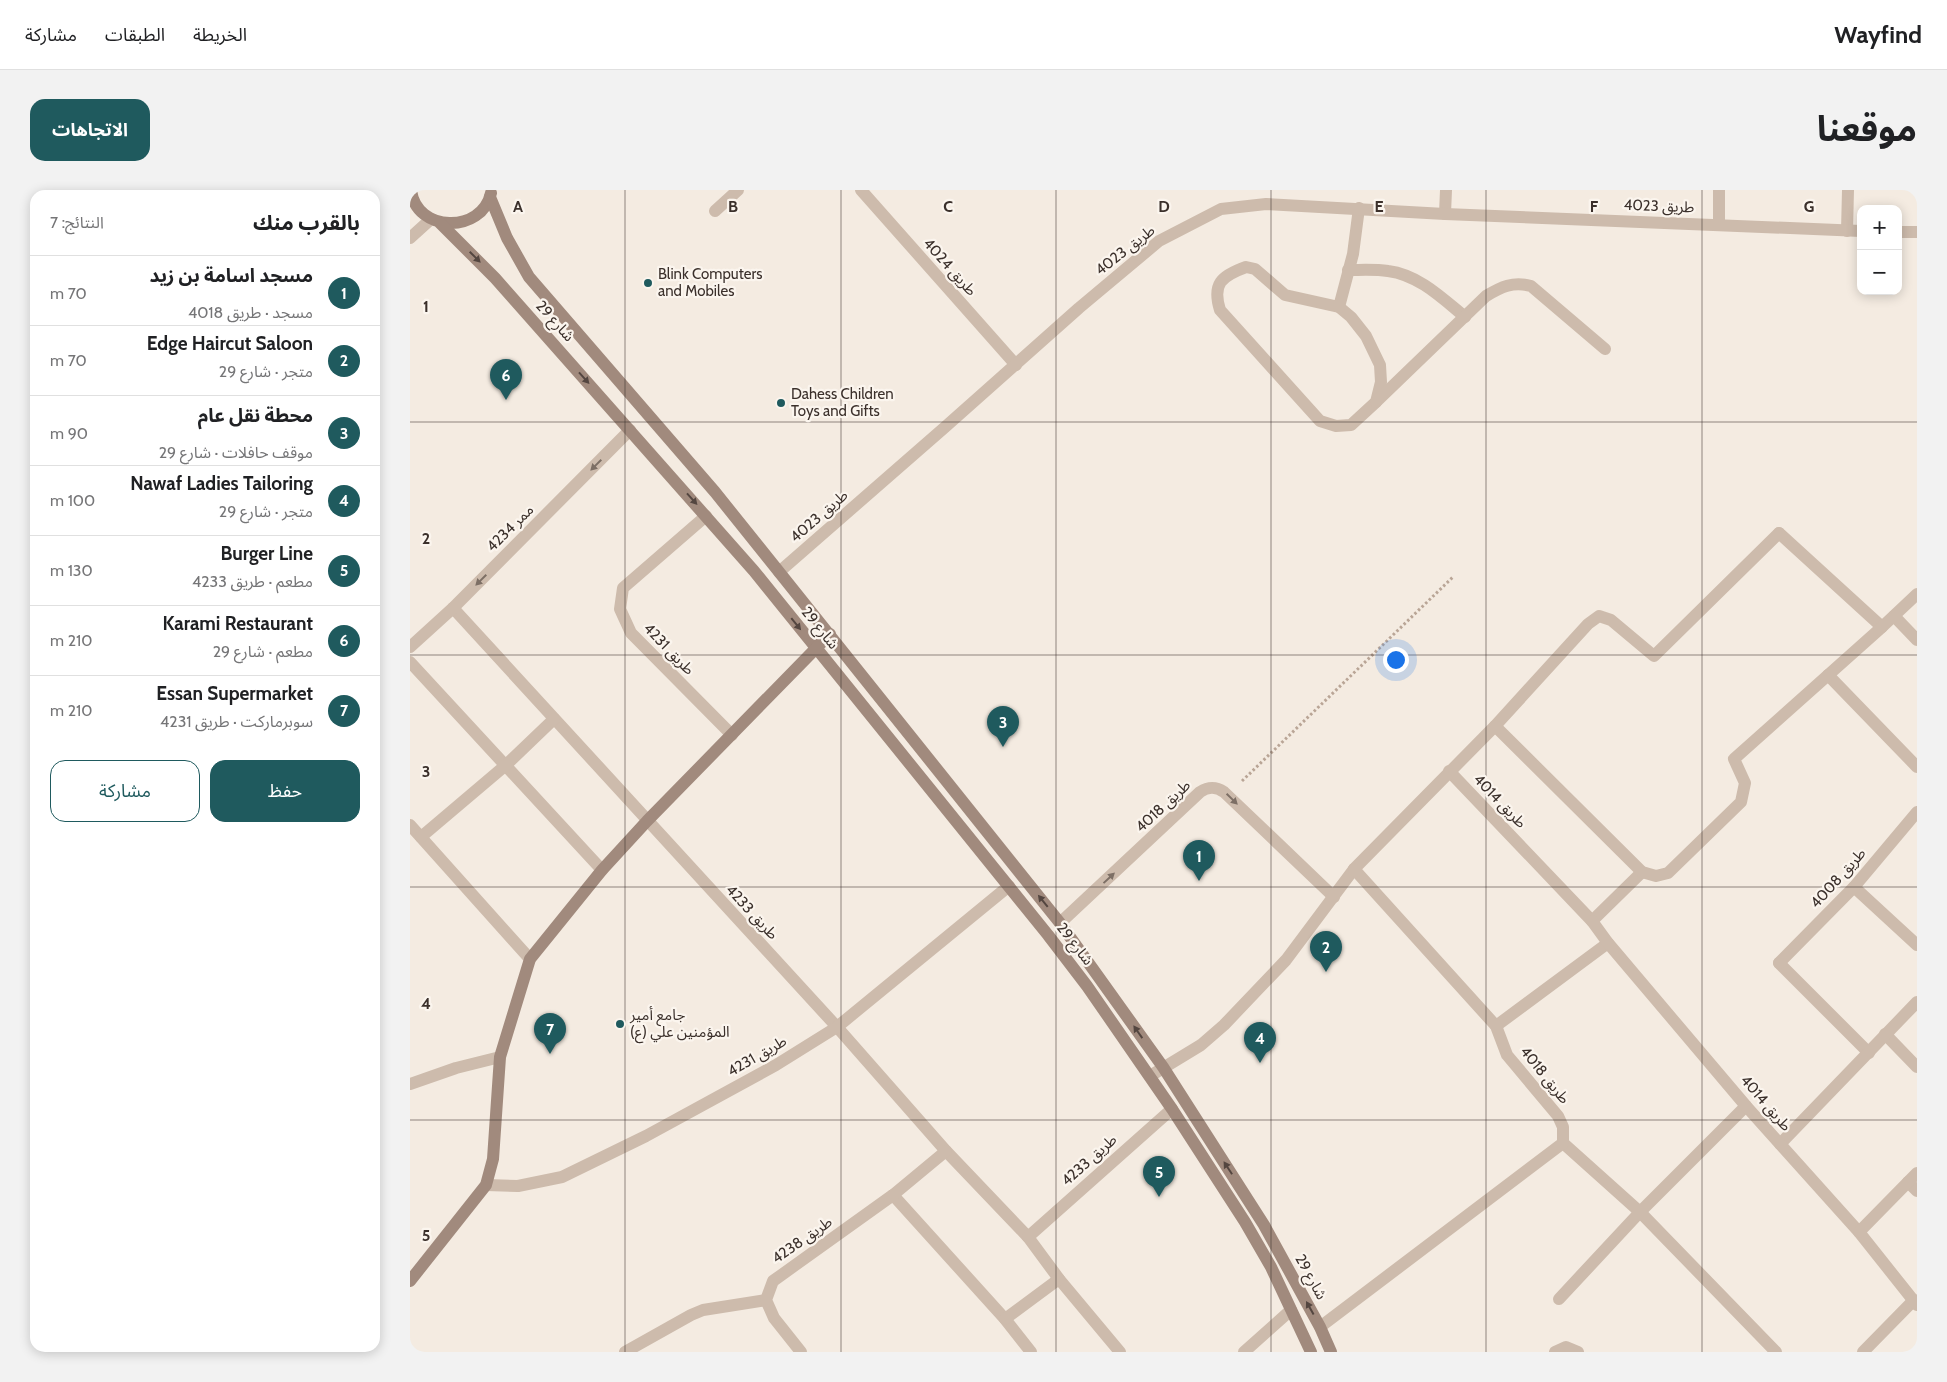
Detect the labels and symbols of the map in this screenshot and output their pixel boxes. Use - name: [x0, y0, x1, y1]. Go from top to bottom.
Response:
- street label: طريق 4023: [1623, 196, 1695, 217]
- text: A: [513, 197, 523, 216]
- text: B: [728, 197, 738, 216]
- text: C: [943, 197, 953, 216]
- text: D: [1158, 197, 1170, 216]
- text: E: [1374, 197, 1384, 216]
- text: F: [1590, 197, 1599, 216]
- text: G: [1804, 197, 1814, 216]
- street label: طريق 4023: [1092, 221, 1159, 280]
- street label: طريق 4024: [919, 234, 981, 300]
- one-way arrow: [468, 251, 480, 263]
- place label: Blink Computers and Mobiles: [658, 265, 762, 300]
- marker: Blink Computers and Mobiles: [642, 277, 654, 289]
- text: 1: [423, 297, 429, 316]
- street label: شارع 29: [530, 297, 578, 347]
- pin: 6: [490, 359, 522, 400]
- one-way arrow: [578, 371, 589, 384]
- place label: Dahess Children Toys and Gifts: [791, 385, 894, 420]
- marker: Dahess Children Toys and Gifts: [775, 397, 787, 409]
- one-way arrow: [590, 459, 602, 471]
- street label: طريق 4023: [786, 486, 852, 547]
- one-way arrow: [686, 493, 697, 506]
- street label: ممر 4234: [483, 501, 537, 555]
- text: 2: [422, 529, 430, 548]
- one-way arrow: [476, 574, 488, 586]
- street label: شارع 29: [795, 603, 843, 655]
- one-way arrow: [790, 617, 801, 630]
- street label: طريق 4231: [639, 619, 698, 679]
- your location: [1383, 647, 1409, 673]
- pin: 3: [987, 706, 1019, 747]
- text: 3: [422, 762, 430, 781]
- street label: طريق 4014: [1469, 770, 1530, 833]
- street label: طريق 4018: [1132, 776, 1195, 837]
- one-way arrow: [1226, 793, 1238, 805]
- pin: 1: [1183, 840, 1215, 881]
- street label: طريق 4008: [1806, 844, 1870, 912]
- one-way arrow: [1102, 872, 1114, 884]
- street label: طريق 4233: [721, 881, 782, 944]
- one-way arrow: [1037, 895, 1048, 908]
- street label: شارع 29: [1050, 919, 1097, 971]
- pin: 2: [1310, 931, 1342, 972]
- text: 4: [421, 994, 431, 1013]
- place label: جامع أمير المؤمنين علي (ع): [629, 1006, 730, 1044]
- pin: 7: [534, 1013, 566, 1054]
- marker: جامع أمير المؤمنين علي (ع): [614, 1018, 626, 1030]
- pin: 4: [1244, 1022, 1276, 1063]
- one-way arrow: [1133, 1025, 1143, 1039]
- street label: طريق 4231: [724, 1032, 790, 1081]
- street label: طريق 4018: [1516, 1043, 1574, 1108]
- street label: طريق 4014: [1736, 1071, 1795, 1135]
- street label: طريق 4233: [1058, 1130, 1121, 1190]
- pin: 5: [1143, 1156, 1175, 1197]
- one-way arrow: [1223, 1161, 1232, 1175]
- street label: طريق 4238: [768, 1213, 836, 1268]
- text: 5: [422, 1226, 430, 1245]
- street label: شارع 29: [1289, 1251, 1331, 1304]
- one-way arrow: [1305, 1301, 1314, 1315]

